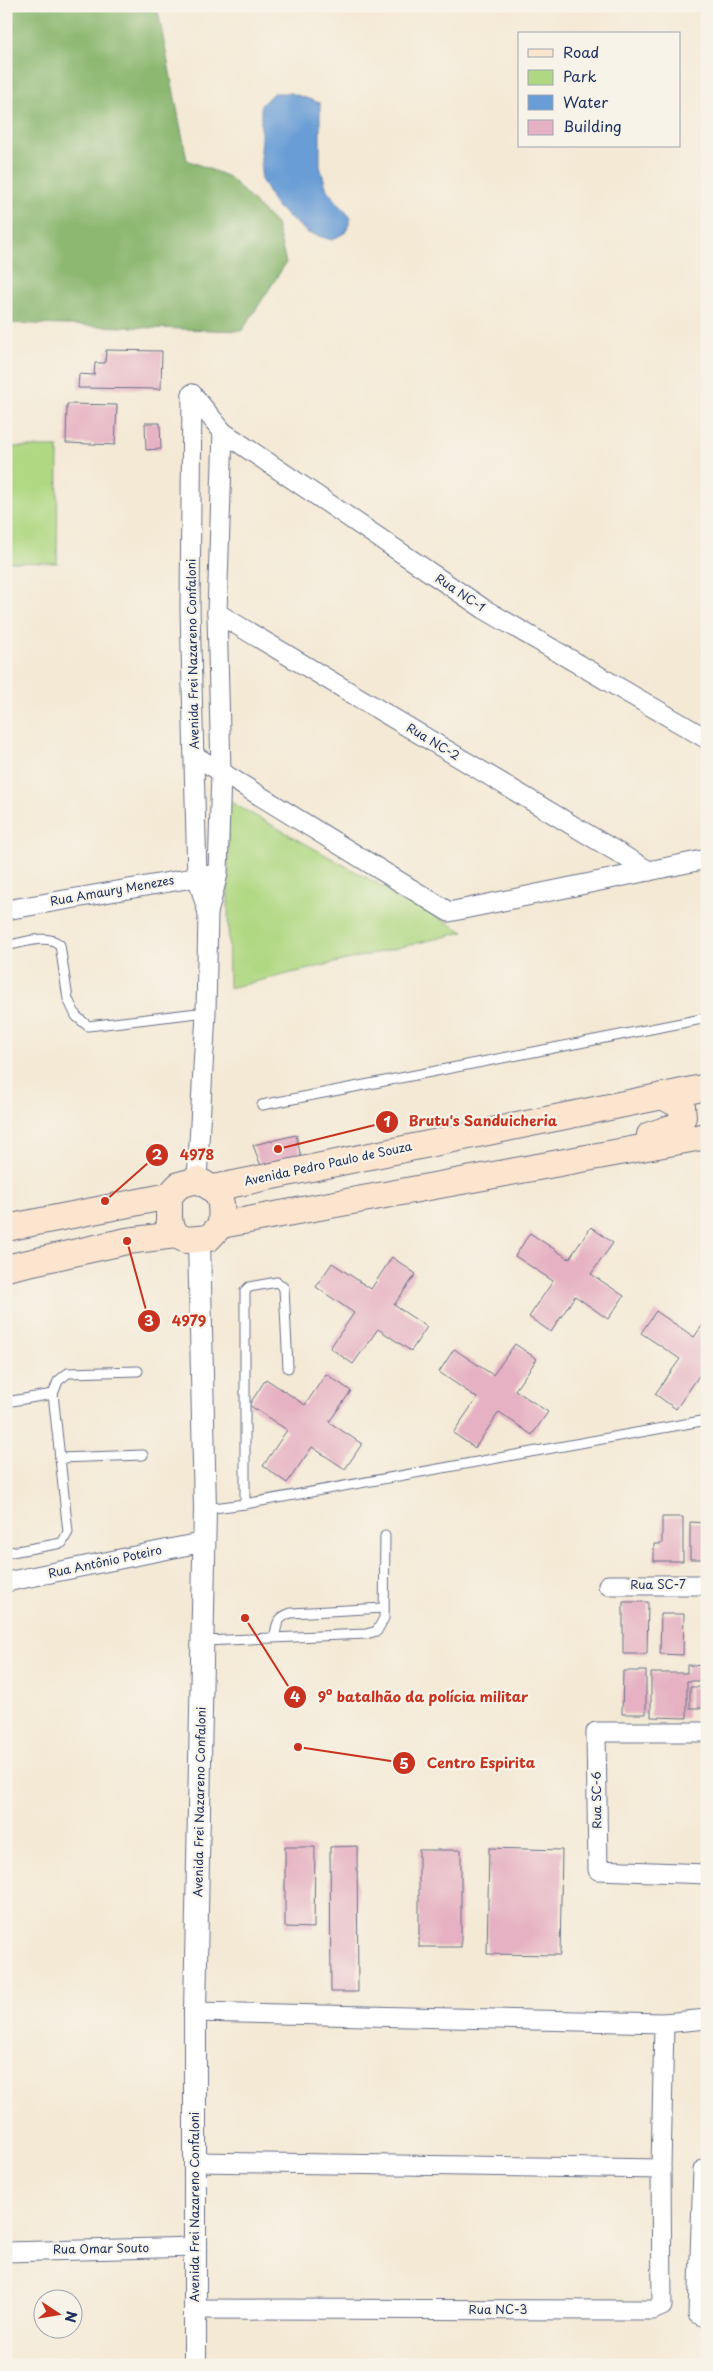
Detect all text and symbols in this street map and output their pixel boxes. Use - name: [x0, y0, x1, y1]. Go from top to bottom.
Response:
- legend: [518, 32, 680, 148]
- text: Road: [563, 40, 599, 63]
- text: Park: [563, 64, 597, 87]
- text: Water: [563, 90, 608, 113]
- text: Building: [563, 114, 622, 137]
- street label: Avenida Frei Nazareno Confaloni: [181, 559, 203, 749]
- street label: Rua NC-1: [432, 569, 489, 615]
- street label: Rua NC-2: [403, 718, 464, 764]
- street label: Rua Amaury Menezes: [48, 870, 176, 910]
- callout: Brutu's Sanduicheria: [374, 1107, 568, 1136]
- text: 1: [383, 1109, 391, 1132]
- text: Brutu's Sanduicheria: [409, 1110, 558, 1131]
- street label: Avenida Pedro Paulo de Souza: [242, 1136, 414, 1190]
- callout: 4978: [145, 1141, 224, 1170]
- text: 2: [152, 1142, 163, 1165]
- text: 4978: [180, 1144, 214, 1165]
- callout: 4979: [137, 1307, 216, 1336]
- text: 3: [144, 1308, 154, 1331]
- text: 4979: [172, 1310, 206, 1331]
- street label: Rua Antônio Poteiro: [46, 1540, 164, 1582]
- street label: Rua SC-7: [630, 1575, 686, 1593]
- callout: 9º batalhão da polícia militar: [283, 1682, 539, 1711]
- text: 4: [290, 1684, 300, 1707]
- text: 9º batalhão da polícia militar: [318, 1686, 529, 1707]
- street label: Avenida Frei Nazareno Confaloni: [188, 1707, 210, 1897]
- callout: Centro Espirita: [392, 1749, 546, 1778]
- text: 5: [399, 1751, 409, 1774]
- text: Centro Espirita: [427, 1752, 536, 1773]
- street label: Rua SC-6: [587, 1771, 605, 1829]
- street label: Avenida Frei Nazareno Confaloni: [185, 2112, 203, 2302]
- street label: Rua Omar Souto: [53, 2238, 150, 2258]
- north arrow: [32, 2288, 82, 2338]
- street label: Rua NC-3: [469, 2300, 527, 2318]
- text: N: [60, 2309, 83, 2324]

